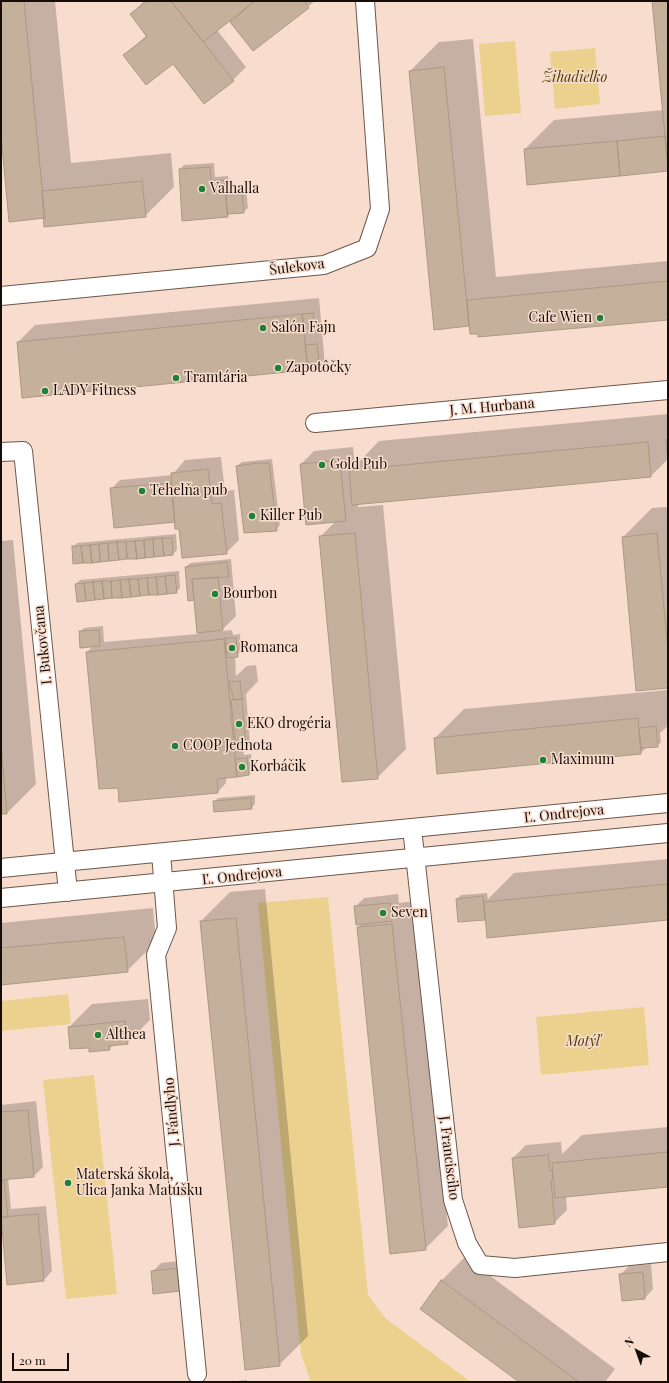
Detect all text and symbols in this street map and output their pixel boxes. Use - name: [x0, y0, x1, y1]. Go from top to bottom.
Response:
- park label: Žihadielko: [543, 70, 607, 86]
- place label: Valhalla: [210, 181, 259, 197]
- marker: Valhalla: [197, 184, 207, 194]
- street label: Šulekova: [269, 255, 325, 279]
- place label: Cafe Wien: [529, 310, 592, 326]
- marker: Cafe Wien: [595, 313, 605, 323]
- place label: Salón Fajn: [271, 320, 336, 336]
- marker: Salón Fajn: [258, 323, 268, 333]
- place label: Zapotôčky: [286, 360, 351, 376]
- marker: Zapotôčky: [273, 363, 283, 373]
- place label: Tramtária: [184, 370, 248, 386]
- marker: Tramtária: [171, 373, 181, 383]
- place label: LADY Fitness: [53, 383, 136, 399]
- marker: LADY Fitness: [40, 386, 50, 396]
- street label: J. M. Hurbana: [449, 395, 535, 419]
- place label: Gold Pub: [330, 457, 387, 473]
- marker: Gold Pub: [317, 460, 327, 470]
- place label: Tehelňa pub: [150, 483, 227, 499]
- marker: Tehelňa pub: [137, 486, 147, 496]
- place label: Killer Pub: [260, 508, 322, 524]
- marker: Killer Pub: [247, 511, 257, 521]
- place label: Bourbon: [223, 586, 277, 602]
- marker: Bourbon: [210, 589, 220, 599]
- street label: I. Bukovčana: [31, 605, 55, 685]
- place label: Romanca: [240, 640, 298, 656]
- marker: Romanca: [227, 643, 237, 653]
- place label: EKO drogéria: [247, 716, 331, 732]
- marker: EKO drogéria: [234, 719, 244, 729]
- place label: COOP Jednota: [183, 738, 272, 754]
- marker: COOP Jednota: [170, 741, 180, 751]
- place label: Maximum: [551, 752, 614, 768]
- marker: Maximum: [538, 755, 548, 765]
- place label: Korbáčik: [250, 759, 306, 775]
- marker: Korbáčik: [237, 762, 247, 772]
- street label: Ľ. Ondrejova: [523, 801, 605, 827]
- street label: Ľ. Ondrejova: [201, 863, 283, 889]
- place label: Seven: [391, 905, 428, 921]
- marker: Seven: [378, 908, 388, 918]
- place label: Althea: [106, 1027, 146, 1043]
- marker: Althea: [93, 1030, 103, 1040]
- park label: Motýľ: [566, 1034, 600, 1050]
- street label: J. Fándlyho: [161, 1077, 183, 1147]
- street label: J. Francisciho: [435, 1115, 463, 1201]
- place label: Materská škola, Ulica Janka Matúšku: [76, 1167, 203, 1200]
- marker: Materská škola, Ulica Janka Matúšku: [63, 1178, 73, 1188]
- north arrow: [617, 1331, 657, 1371]
- text: N: [621, 1333, 637, 1350]
- scale bar: [14, 1345, 71, 1371]
- text: 20 m: [19, 1352, 46, 1368]

